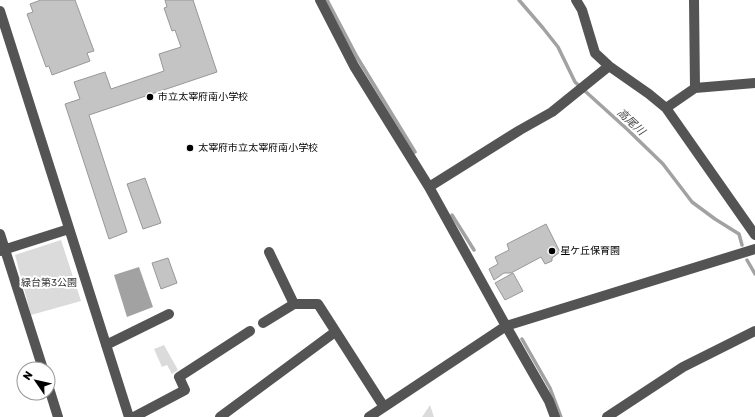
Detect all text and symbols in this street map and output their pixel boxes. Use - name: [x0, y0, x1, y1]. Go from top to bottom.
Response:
- place label: 市立太宰府南小学校: [158, 91, 248, 103]
- marker: 市立太宰府南小学校: [145, 92, 155, 102]
- water label: 高尾川: [614, 106, 648, 139]
- place label: 太宰府市立太宰府南小学校: [198, 142, 318, 154]
- marker: 太宰府市立太宰府南小学校: [185, 143, 195, 153]
- place label: 星ケ丘保育園: [560, 245, 620, 257]
- marker: 星ケ丘保育園: [547, 246, 557, 256]
- park label: 緑台第3公園: [21, 277, 77, 289]
- north arrow: [16, 361, 56, 401]
- text: N: [21, 369, 36, 383]

